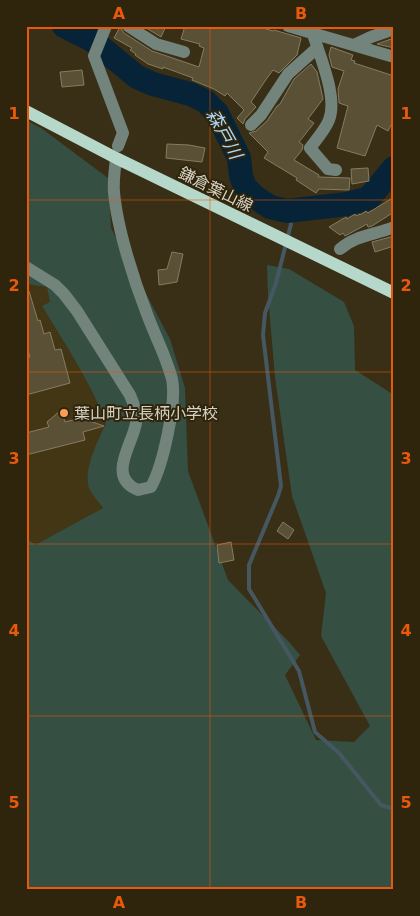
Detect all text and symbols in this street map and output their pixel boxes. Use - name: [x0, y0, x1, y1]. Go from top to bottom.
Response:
- text: A: [113, 4, 126, 23]
- text: B: [295, 4, 307, 23]
- text: 1: [8, 104, 20, 123]
- text: 1: [400, 104, 412, 123]
- water label: 森戸川: [202, 105, 248, 164]
- street label: 鎌倉葉山線: [176, 163, 256, 216]
- text: 2: [8, 276, 20, 295]
- text: 2: [400, 276, 412, 295]
- place label: 葉山町立長柄小学校: [74, 404, 218, 423]
- marker: 葉山町立長柄小学校: [58, 407, 70, 419]
- text: 3: [8, 449, 20, 468]
- text: 3: [400, 449, 412, 468]
- text: 4: [8, 621, 20, 640]
- text: 4: [400, 621, 412, 640]
- text: 5: [8, 793, 20, 812]
- text: 5: [400, 793, 412, 812]
- text: A: [113, 893, 126, 912]
- text: B: [295, 893, 307, 912]

